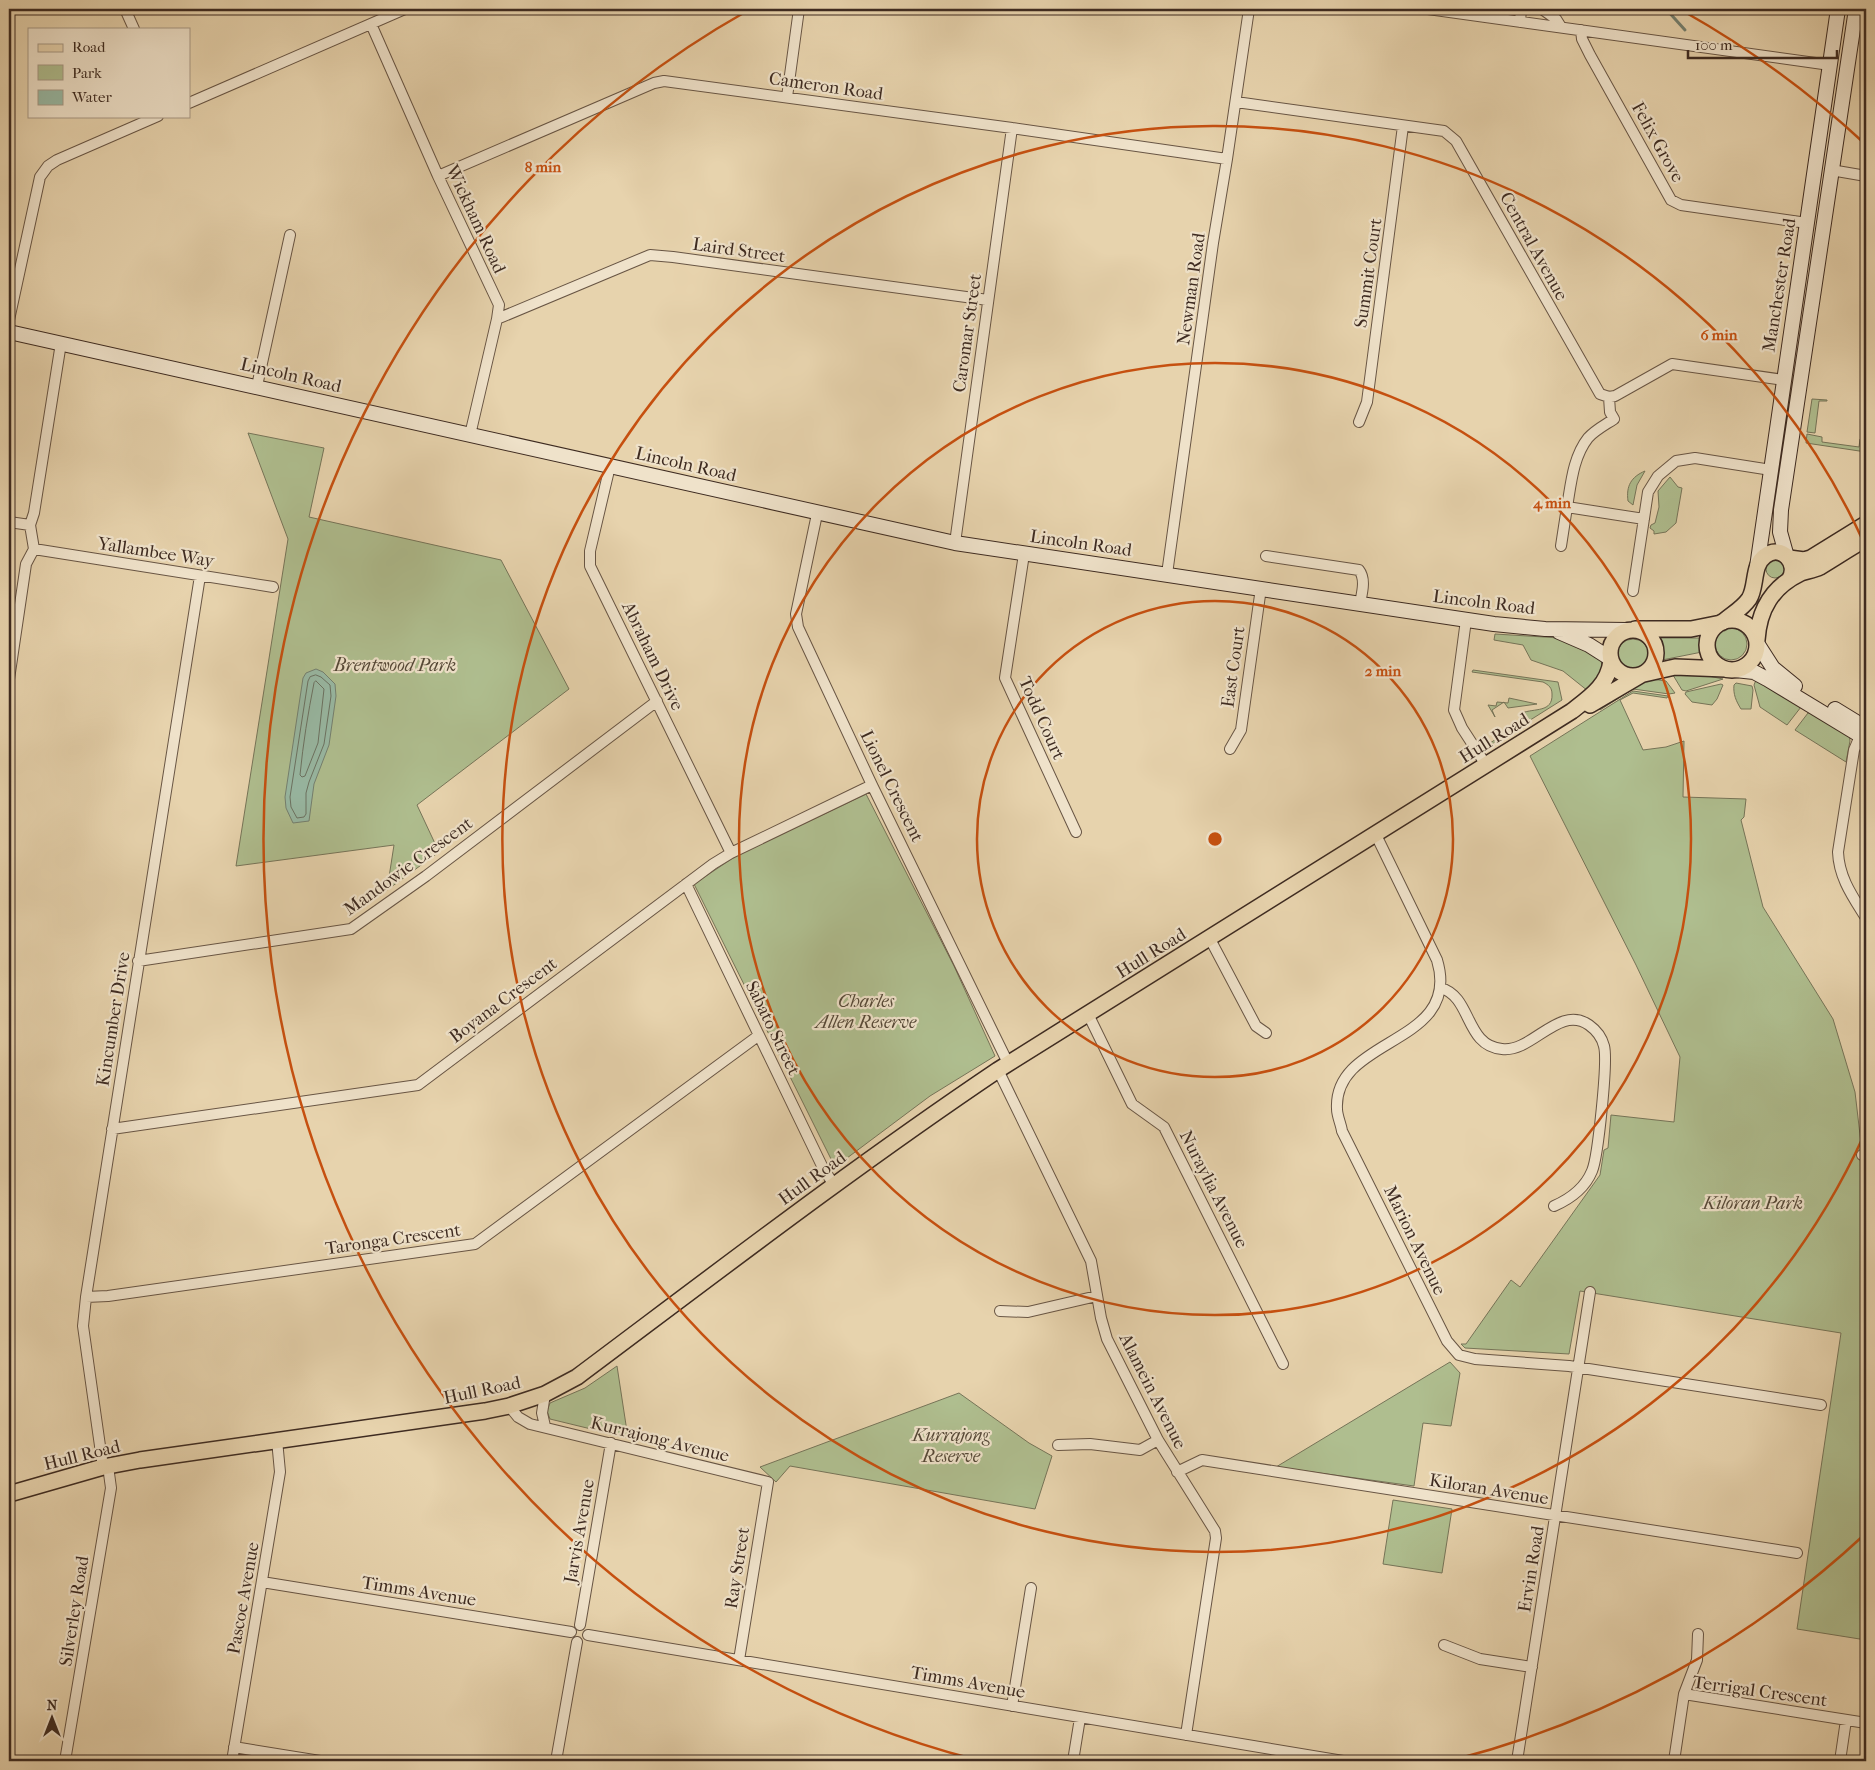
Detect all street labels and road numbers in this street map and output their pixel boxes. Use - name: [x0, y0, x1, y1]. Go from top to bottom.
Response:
- street label: Cameron Road: [767, 68, 885, 105]
- street label: Felix Grove: [1627, 98, 1688, 186]
- street label: Wickham Road: [441, 161, 510, 277]
- street label: Central Avenue: [1495, 188, 1572, 304]
- street label: Summit Court: [1350, 216, 1387, 329]
- street label: Manchester Road: [1759, 216, 1800, 354]
- street label: Newman Road: [1173, 231, 1210, 347]
- street label: Laird Street: [691, 234, 787, 267]
- street label: Caromar Street: [949, 272, 986, 394]
- street label: Lincoln Road: [238, 354, 344, 397]
- street label: Lincoln Road: [633, 443, 739, 486]
- street label: Lincoln Road: [1029, 526, 1133, 561]
- street label: Yallambee Way: [95, 533, 217, 572]
- street label: Lincoln Road: [1432, 586, 1536, 619]
- street label: Abraham Drive: [617, 598, 688, 714]
- street label: East Court: [1217, 625, 1250, 709]
- street label: Todd Court: [1014, 674, 1069, 763]
- street label: Hull Road: [1456, 709, 1533, 768]
- street label: Lionel Crescent: [855, 727, 928, 846]
- street label: Mandowie Crescent: [340, 812, 477, 920]
- street label: Hull Road: [1113, 924, 1190, 983]
- street label: Kincumber Drive: [93, 950, 134, 1088]
- street label: Boyana Crescent: [445, 953, 562, 1048]
- street label: Sabato Street: [741, 978, 805, 1079]
- street label: Nuraylia Avenue: [1175, 1127, 1252, 1252]
- street label: Hull Road: [775, 1147, 850, 1210]
- street label: Marion Avenue: [1379, 1182, 1450, 1298]
- street label: Taronga Crescent: [324, 1220, 463, 1259]
- street label: Alamein Avenue: [1114, 1329, 1191, 1452]
- street label: Hull Road: [442, 1372, 523, 1409]
- street label: Kurrajong Avenue: [588, 1412, 731, 1467]
- street label: Hull Road: [42, 1436, 123, 1475]
- street label: Kiloran Avenue: [1428, 1470, 1550, 1509]
- street label: Jarvis Avenue: [560, 1477, 599, 1587]
- street label: Ervin Road: [1514, 1524, 1549, 1614]
- street label: Ray Street: [721, 1525, 754, 1610]
- street label: Pascoe Avenue: [223, 1540, 264, 1656]
- street label: Silverley Road: [55, 1554, 94, 1668]
- street label: Timms Avenue: [360, 1572, 478, 1611]
- street label: Timms Avenue: [909, 1662, 1027, 1703]
- street label: Terrigal Crescent: [1691, 1672, 1829, 1711]

